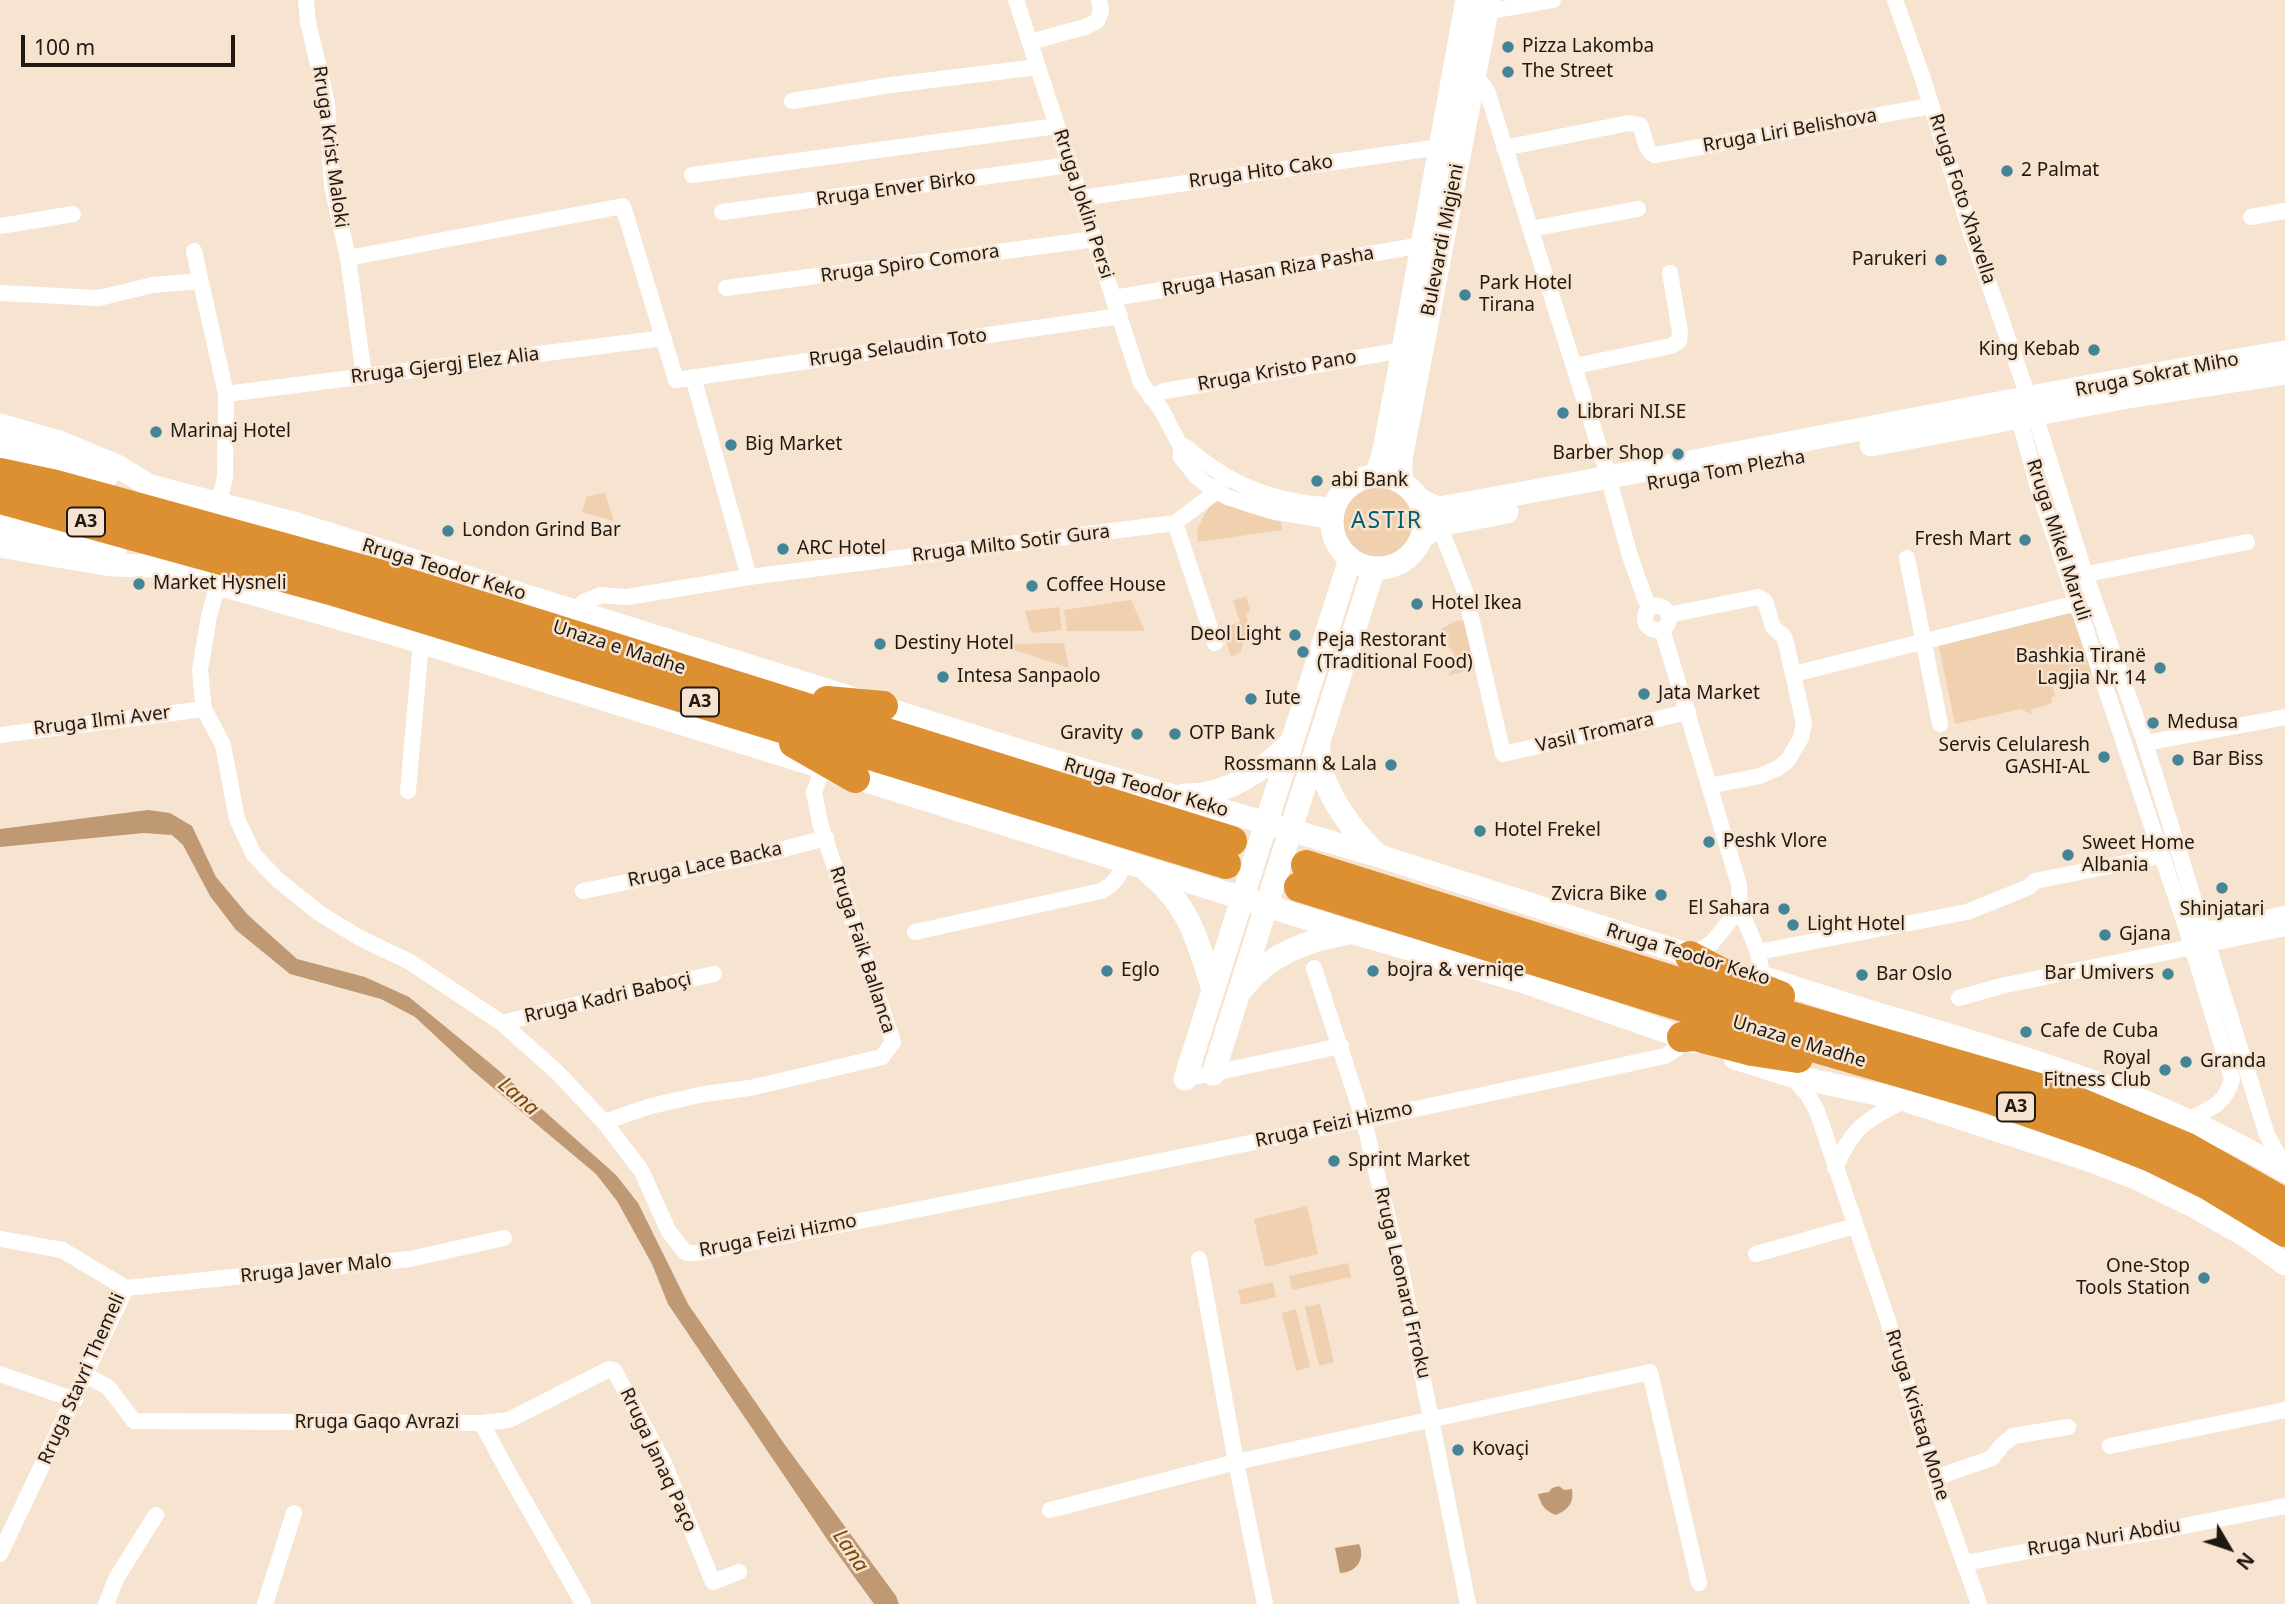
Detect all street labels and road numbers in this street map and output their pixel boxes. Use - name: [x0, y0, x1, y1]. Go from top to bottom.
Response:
- street label: Rruga Krist Maloki: [307, 64, 353, 230]
- street label: Rruga Liri Belishova: [1701, 104, 1879, 158]
- street label: Rruga Foto Xhavella: [1924, 111, 2000, 287]
- street label: Rruga Joklin Persi: [1048, 126, 1118, 282]
- street label: Rruga Hito Cako: [1187, 151, 1335, 193]
- street label: Bulevardi Migjeni: [1417, 162, 1469, 318]
- street label: Rruga Enver Birko: [815, 167, 977, 211]
- street label: Rruga Spiro Comora: [819, 240, 1001, 288]
- street label: Rruga Hasan Riza Pasha: [1160, 242, 1376, 302]
- street label: Rruga Selaudin Toto: [808, 324, 988, 372]
- street label: Rruga Gjergj Elez Alia: [349, 343, 541, 389]
- street label: Rruga Kristo Pano: [1196, 346, 1358, 396]
- street label: Rruga Sokrat Miho: [2073, 348, 2241, 402]
- street label: Rruga Tom Plezha: [1645, 446, 1807, 496]
- street label: Rruga Mikel Maruli: [2021, 456, 2095, 624]
- road number: A3: [67, 508, 105, 536]
- street label: Rruga Milto Sotir Gura: [911, 521, 1111, 567]
- street label: Rruga Teodor Keko: [359, 534, 529, 606]
- street label: Unaza e Madhe: [550, 616, 688, 680]
- road number: A3: [681, 688, 719, 716]
- street label: Rruga Ilmi Aver: [32, 701, 172, 741]
- street label: Vasil Tromara: [1534, 708, 1656, 758]
- street label: Rruga Teodor Keko: [1061, 754, 1231, 822]
- street label: Rruga Lace Backa: [626, 838, 784, 892]
- street label: Rruga Faik Ballanca: [824, 864, 900, 1036]
- street label: Rruga Teodor Keko: [1603, 919, 1773, 991]
- street label: Rruga Kadri Baboçi: [522, 968, 694, 1028]
- street label: Unaza e Madhe: [1729, 1011, 1869, 1073]
- road number: A3: [1997, 1092, 2035, 1122]
- street label: Rruga Feizi Hizmo: [1253, 1097, 1415, 1153]
- street label: Rruga Leonard Frroku: [1369, 1185, 1435, 1381]
- street label: Rruga Feizi Hizmo: [697, 1210, 859, 1262]
- street label: Rruga Javer Malo: [239, 1250, 393, 1288]
- street label: Rruga Stavri Themeli: [34, 1290, 130, 1468]
- street label: Rruga Kristaq Mone: [1880, 1327, 1954, 1503]
- street label: Rruga Janaq Paço: [615, 1384, 701, 1536]
- street label: Rruga Gaqo Avrazi: [294, 1412, 460, 1434]
- street label: Rruga Nuri Abdiu: [2026, 1515, 2182, 1561]

